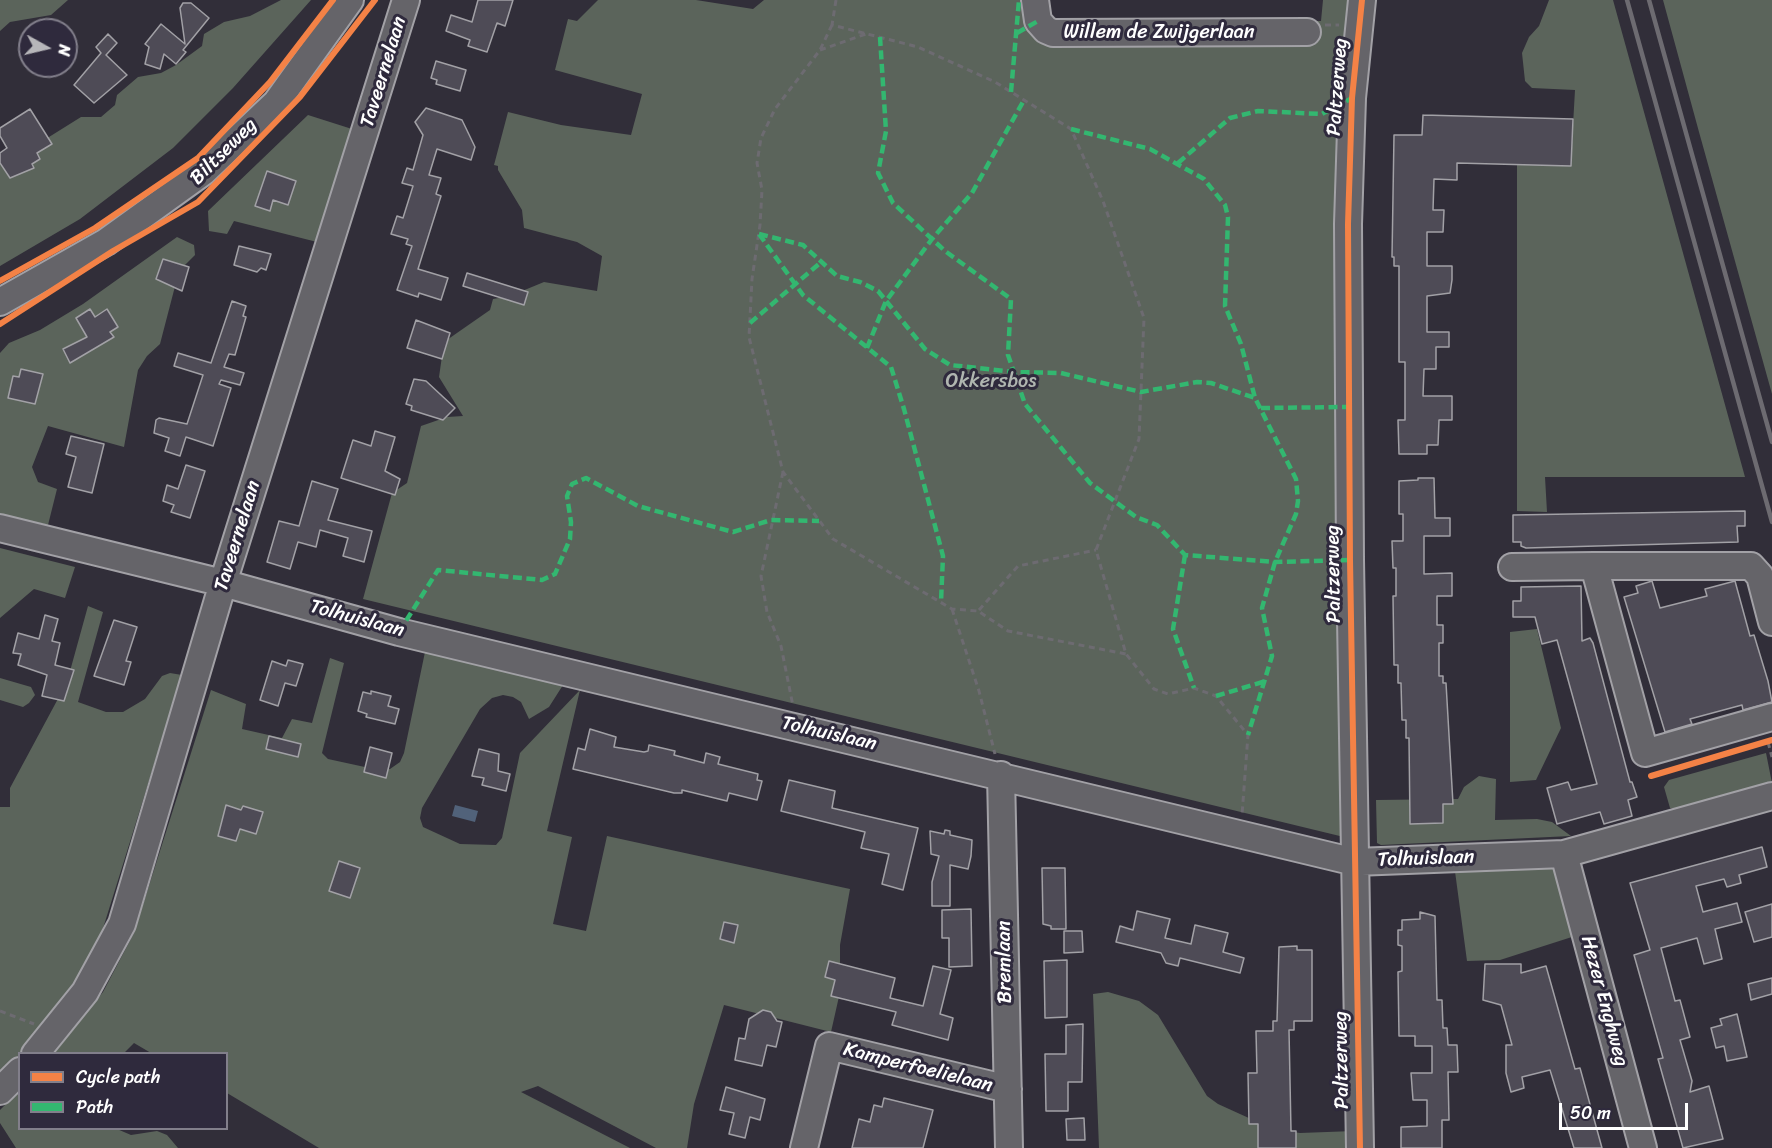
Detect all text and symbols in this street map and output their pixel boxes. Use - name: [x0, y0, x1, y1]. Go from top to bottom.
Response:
- street label: Taveernelaan: [356, 14, 412, 130]
- north arrow: [18, 18, 78, 78]
- street label: Willem de Zwijgerlaan: [1063, 21, 1255, 45]
- street label: Paltzerweg: [1323, 37, 1353, 137]
- text: N: [49, 43, 79, 58]
- street label: Biltseweg: [186, 114, 262, 190]
- park label: Okkersbos: [946, 370, 1036, 394]
- street label: Taveernelaan: [210, 478, 266, 594]
- street label: Paltzerweg: [1321, 525, 1347, 623]
- street label: Tolhuislaan: [307, 595, 407, 643]
- street label: Tolhuislaan: [779, 711, 879, 757]
- street label: Tolhuislaan: [1377, 845, 1475, 873]
- street label: Bremlaan: [992, 920, 1018, 1004]
- street label: Hezer Enghweg: [1575, 933, 1633, 1069]
- street label: Paltzerweg: [1329, 1011, 1355, 1109]
- street label: Kamperfoelielaan: [841, 1038, 995, 1098]
- legend: [18, 1052, 228, 1130]
- text: Cycle path: [76, 1061, 160, 1093]
- text: Path: [76, 1091, 113, 1123]
- scale bar: [1562, 1091, 1691, 1129]
- text: 50 m: [1570, 1097, 1611, 1129]

